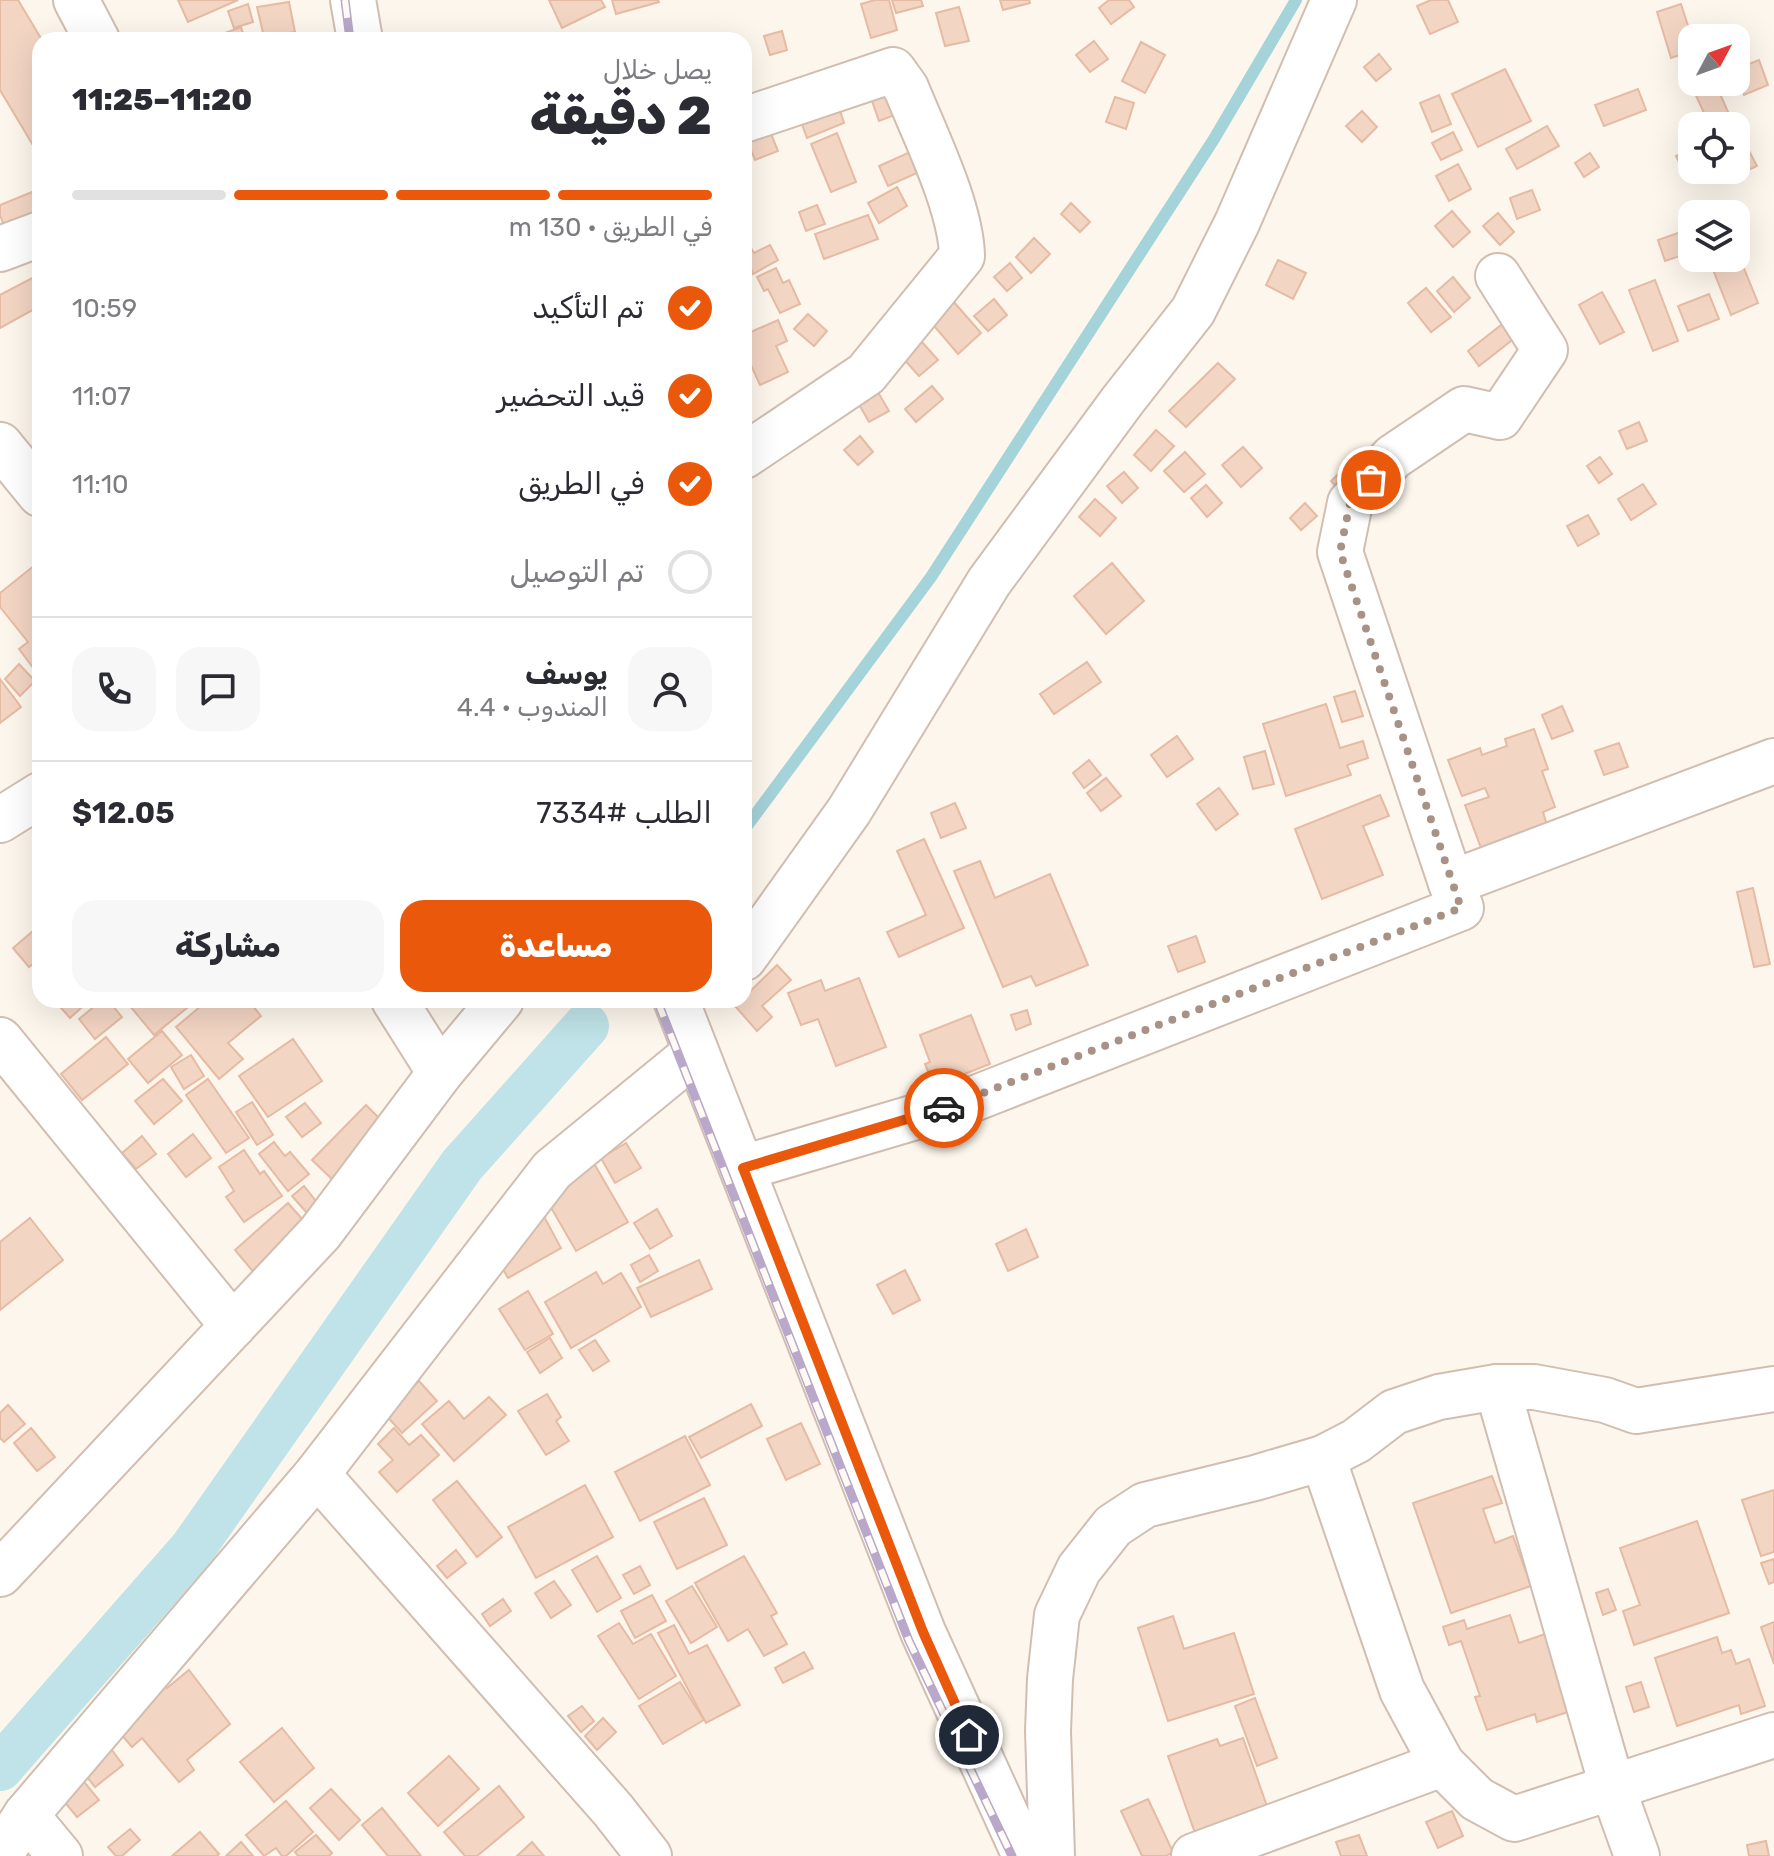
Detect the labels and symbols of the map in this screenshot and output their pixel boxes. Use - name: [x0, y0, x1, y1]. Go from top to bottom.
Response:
- north arrow: [1678, 24, 1750, 96]
- pin: [1337, 446, 1405, 514]
- courier: [904, 1068, 984, 1148]
- pin: [935, 1701, 1003, 1769]

